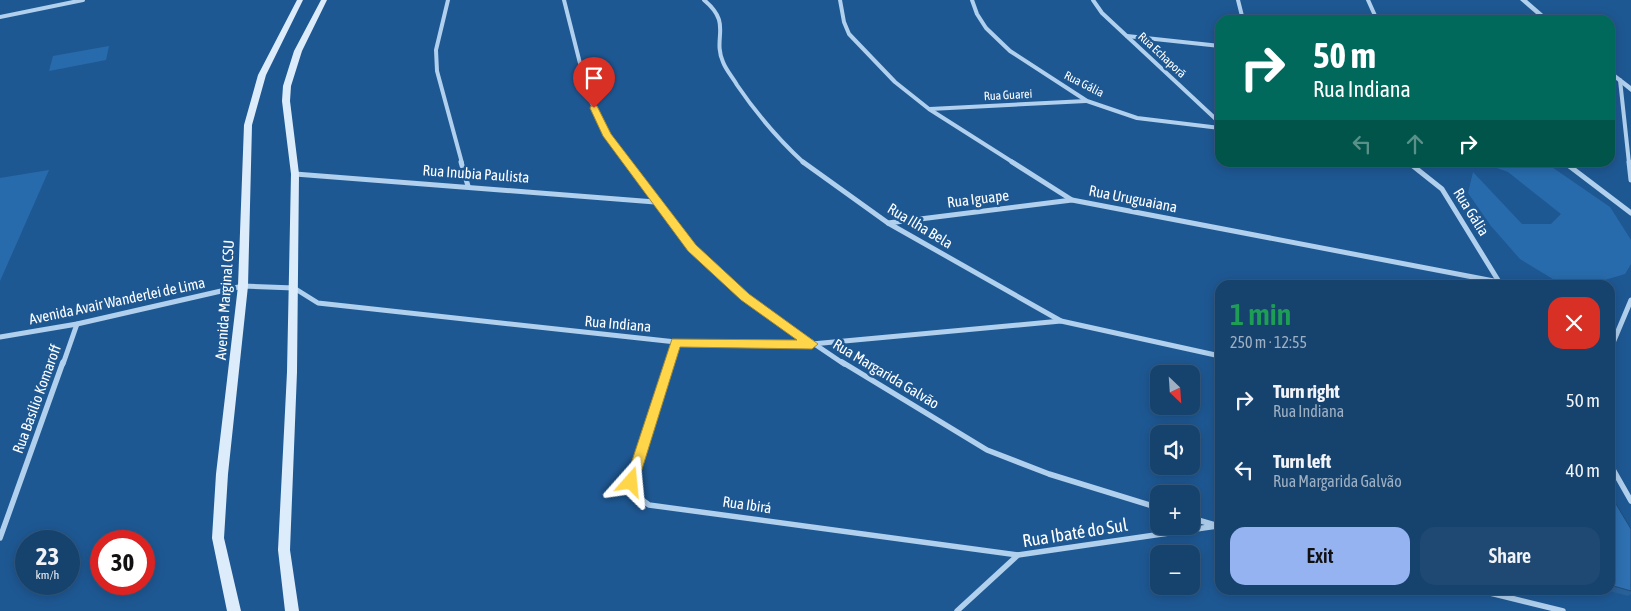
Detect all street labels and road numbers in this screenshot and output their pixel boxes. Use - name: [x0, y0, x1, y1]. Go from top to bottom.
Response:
- street label: Rua Echaporã: [1135, 29, 1189, 81]
- street label: Rua Gália: [1062, 68, 1106, 100]
- street label: Rua Guarei: [983, 87, 1033, 103]
- street label: Rua Inubia Paulista: [422, 161, 530, 186]
- street label: Rua Uruguaiana: [1087, 182, 1179, 215]
- street label: Rua Gália: [1450, 185, 1493, 239]
- street label: Rua Iguape: [946, 186, 1010, 211]
- street label: Rua Ilha Bela: [885, 200, 956, 252]
- street label: Avenida Marginal CSU: [212, 239, 237, 360]
- street label: Avenida Avair Wanderlei de Lima: [27, 274, 206, 327]
- street label: Rua Indiana: [584, 312, 652, 335]
- street label: Rua Margarida Galvão: [830, 335, 942, 412]
- street label: Rua Basílio Komaroff: [9, 342, 64, 456]
- street label: Rua Ibirá: [721, 493, 773, 516]
- street label: Rua Ibaté do Sul: [1021, 514, 1129, 551]

